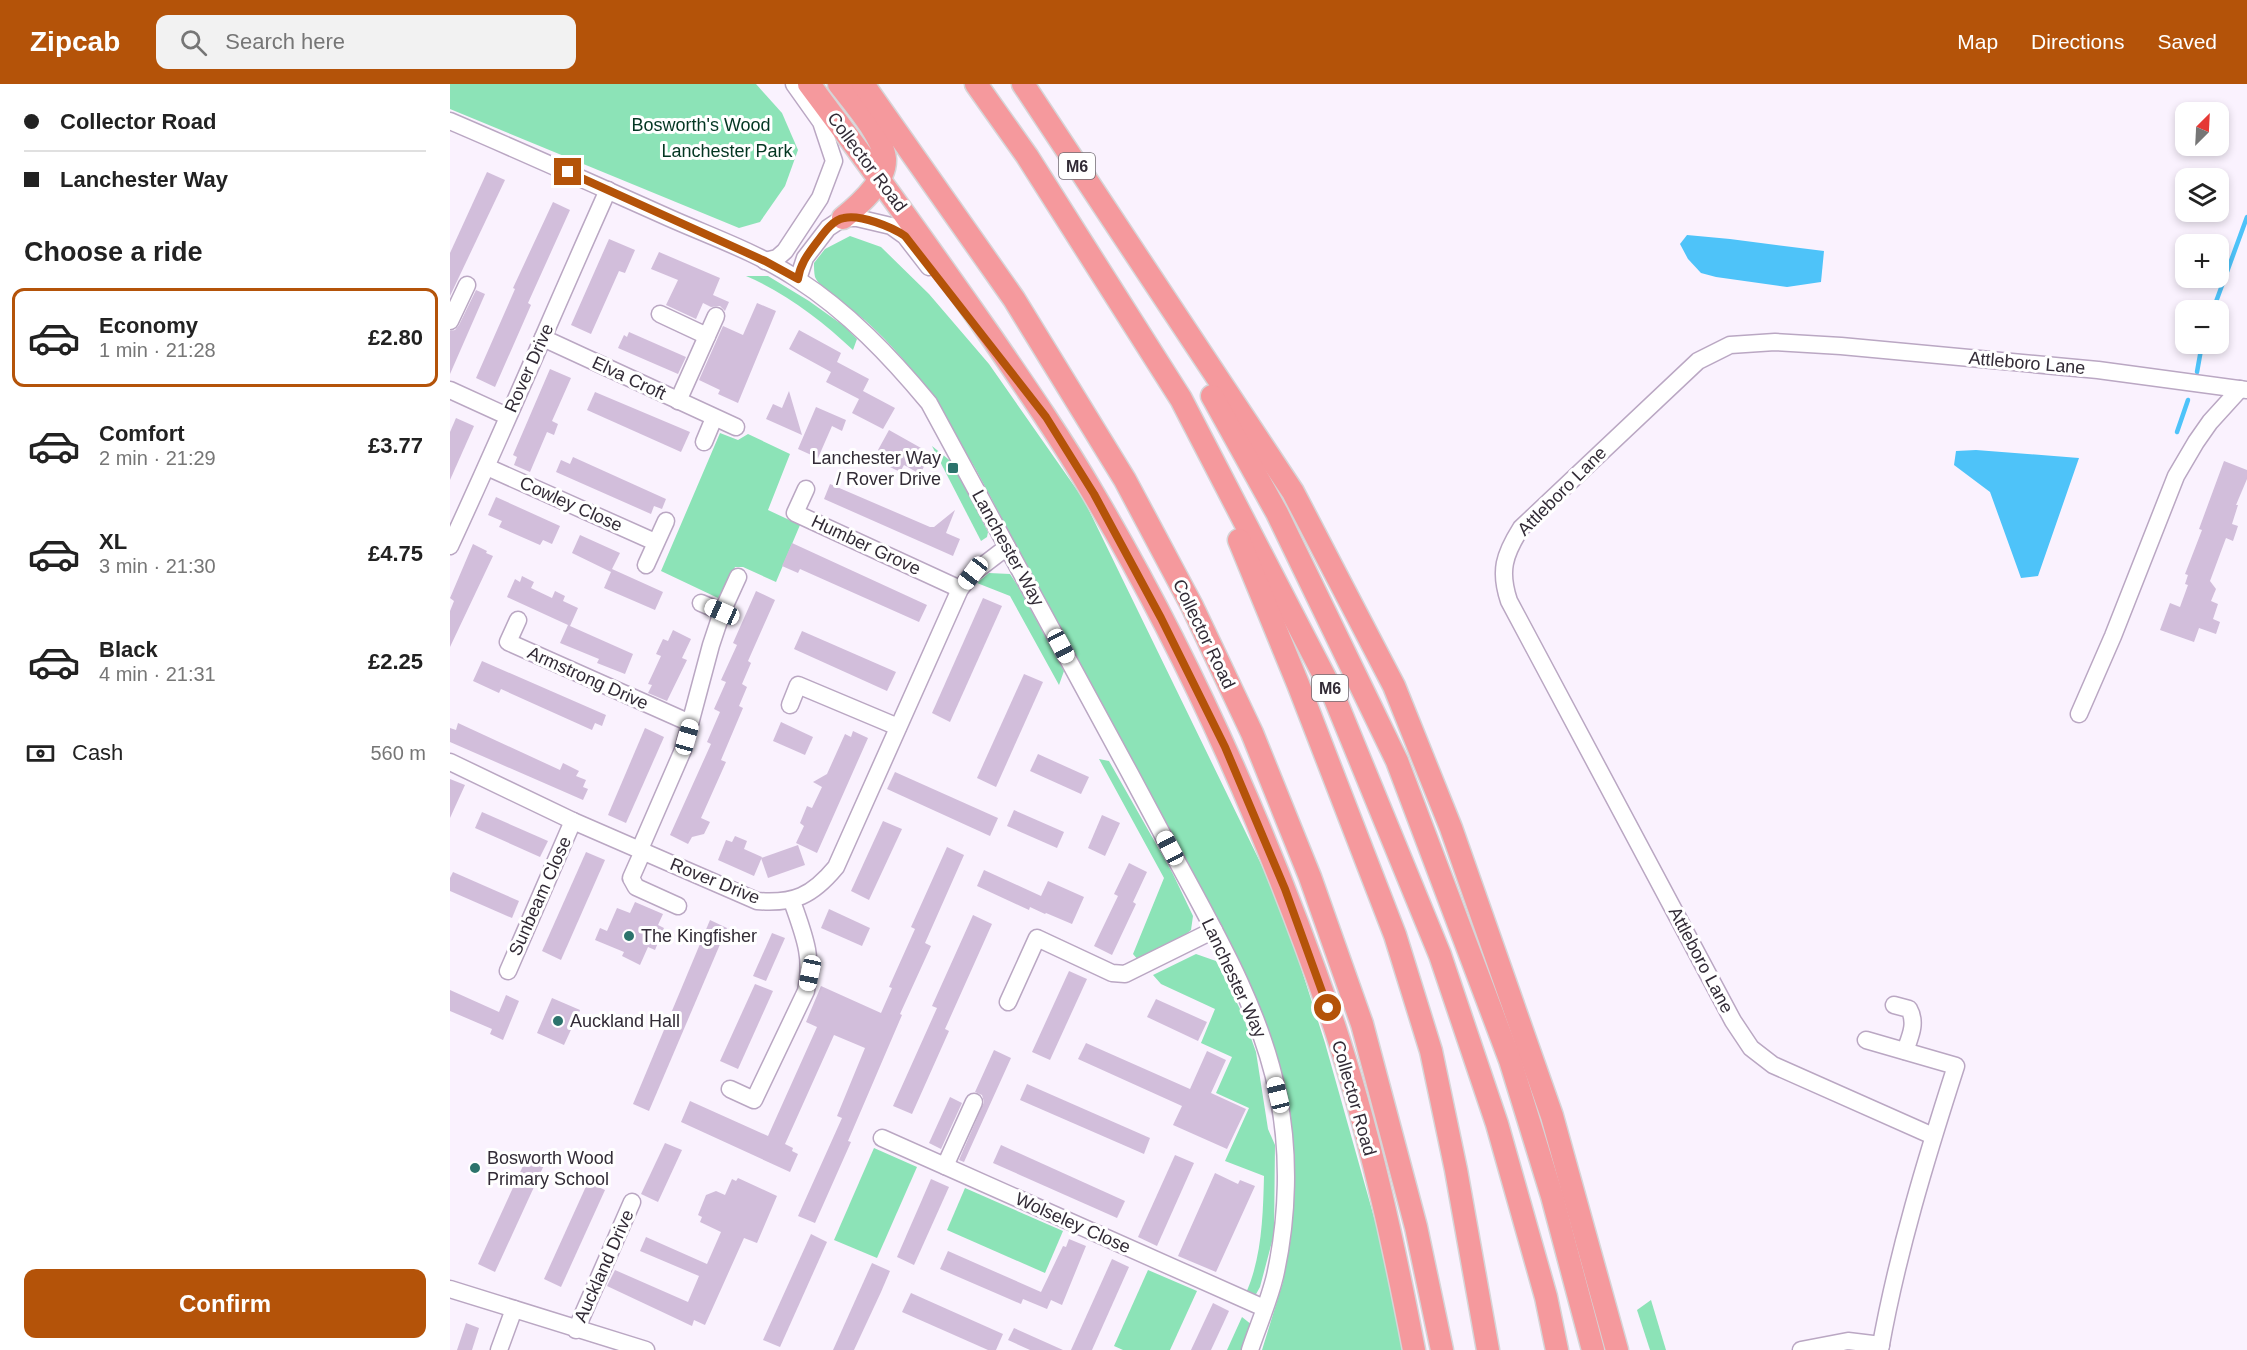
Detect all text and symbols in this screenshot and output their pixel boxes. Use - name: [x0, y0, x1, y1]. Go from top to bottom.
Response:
- search box: [156, 15, 576, 69]
- text: Zipcab: [30, 26, 120, 57]
- icon: search: [177, 26, 210, 59]
- text: Search here: [225, 29, 345, 54]
- text: Map: [1957, 30, 1998, 53]
- text: Directions: [2031, 30, 2124, 53]
- text: Saved: [2157, 30, 2217, 53]
- north arrow: [2175, 102, 2229, 156]
- map controls: [2175, 102, 2229, 354]
- street label: Collector Road: [823, 108, 911, 216]
- text: Collector Road: [60, 109, 216, 134]
- park label: Bosworth's Wood: [631, 115, 771, 135]
- park label: Lanchester Park: [661, 141, 794, 161]
- road number: M6: [1059, 153, 1095, 179]
- route end: [554, 158, 581, 185]
- text: Lanchester Way: [60, 167, 228, 192]
- button: layers: [2175, 168, 2229, 222]
- button: +: [2175, 234, 2229, 288]
- text: Choose a ride: [24, 237, 203, 267]
- button: −: [2175, 300, 2229, 354]
- icon: car: [27, 311, 81, 365]
- text: Economy: [99, 313, 198, 338]
- street label: Rover Drive: [501, 321, 557, 415]
- text: £2.80: [368, 325, 423, 350]
- text: 1 min · 21:28: [99, 339, 216, 361]
- street label: Attleboro Lane: [1968, 348, 2086, 378]
- street label: Elva Croft: [589, 352, 669, 404]
- icon: car: [27, 419, 81, 473]
- text: Comfort: [99, 421, 185, 446]
- text: £3.77: [368, 433, 423, 458]
- street label: Attleboro Lane: [1514, 443, 1610, 539]
- text: 2 min · 21:29: [99, 447, 216, 469]
- place label: Lanchester Way / Rover Drive: [812, 448, 941, 489]
- marker: Lanchester Way / Rover Drive: [946, 461, 960, 475]
- street label: Cowley Close: [517, 472, 625, 536]
- street label: Lanchester Way: [968, 487, 1048, 609]
- street label: Humber Grove: [808, 511, 924, 579]
- icon: car: [27, 527, 81, 581]
- text: XL: [99, 529, 127, 554]
- text: £4.75: [368, 541, 423, 566]
- car: [955, 553, 991, 593]
- text: 3 min · 21:30: [99, 555, 216, 577]
- street label: Collector Road: [1169, 576, 1239, 692]
- car: [702, 596, 742, 628]
- car: [1045, 626, 1077, 666]
- icon: car: [27, 635, 81, 689]
- text: Black: [99, 637, 158, 662]
- street label: Armstrong Drive: [525, 642, 651, 714]
- text: £2.25: [368, 649, 423, 674]
- text: 4 min · 21:31: [99, 663, 216, 685]
- road number: M6: [1312, 675, 1348, 701]
- car: [673, 717, 701, 757]
- icon: cash: [24, 737, 57, 770]
- text: Cash: [72, 740, 123, 765]
- text: 560 m: [370, 742, 426, 764]
- car: [1154, 828, 1186, 868]
- street label: Sunbeam Close: [505, 833, 575, 959]
- street label: Rover Drive: [667, 854, 763, 908]
- street label: Attleboro Lane: [1665, 904, 1737, 1016]
- street label: Lanchester Way: [1198, 915, 1270, 1041]
- place label: The Kingfisher: [641, 926, 757, 946]
- marker: The Kingfisher: [622, 929, 636, 943]
- car: [797, 954, 823, 992]
- route start: [1314, 994, 1341, 1021]
- place label: Auckland Hall: [570, 1011, 680, 1031]
- marker: Auckland Hall: [551, 1014, 565, 1028]
- street label: Collector Road: [1328, 1038, 1380, 1158]
- car: [1265, 1075, 1291, 1115]
- place label: Bosworth Wood Primary School: [487, 1148, 614, 1189]
- marker: Bosworth Wood Primary School: [468, 1161, 482, 1175]
- street label: Wolseley Close: [1012, 1189, 1134, 1257]
- street label: Auckland Drive: [570, 1207, 638, 1325]
- button: Confirm: [24, 1269, 426, 1338]

